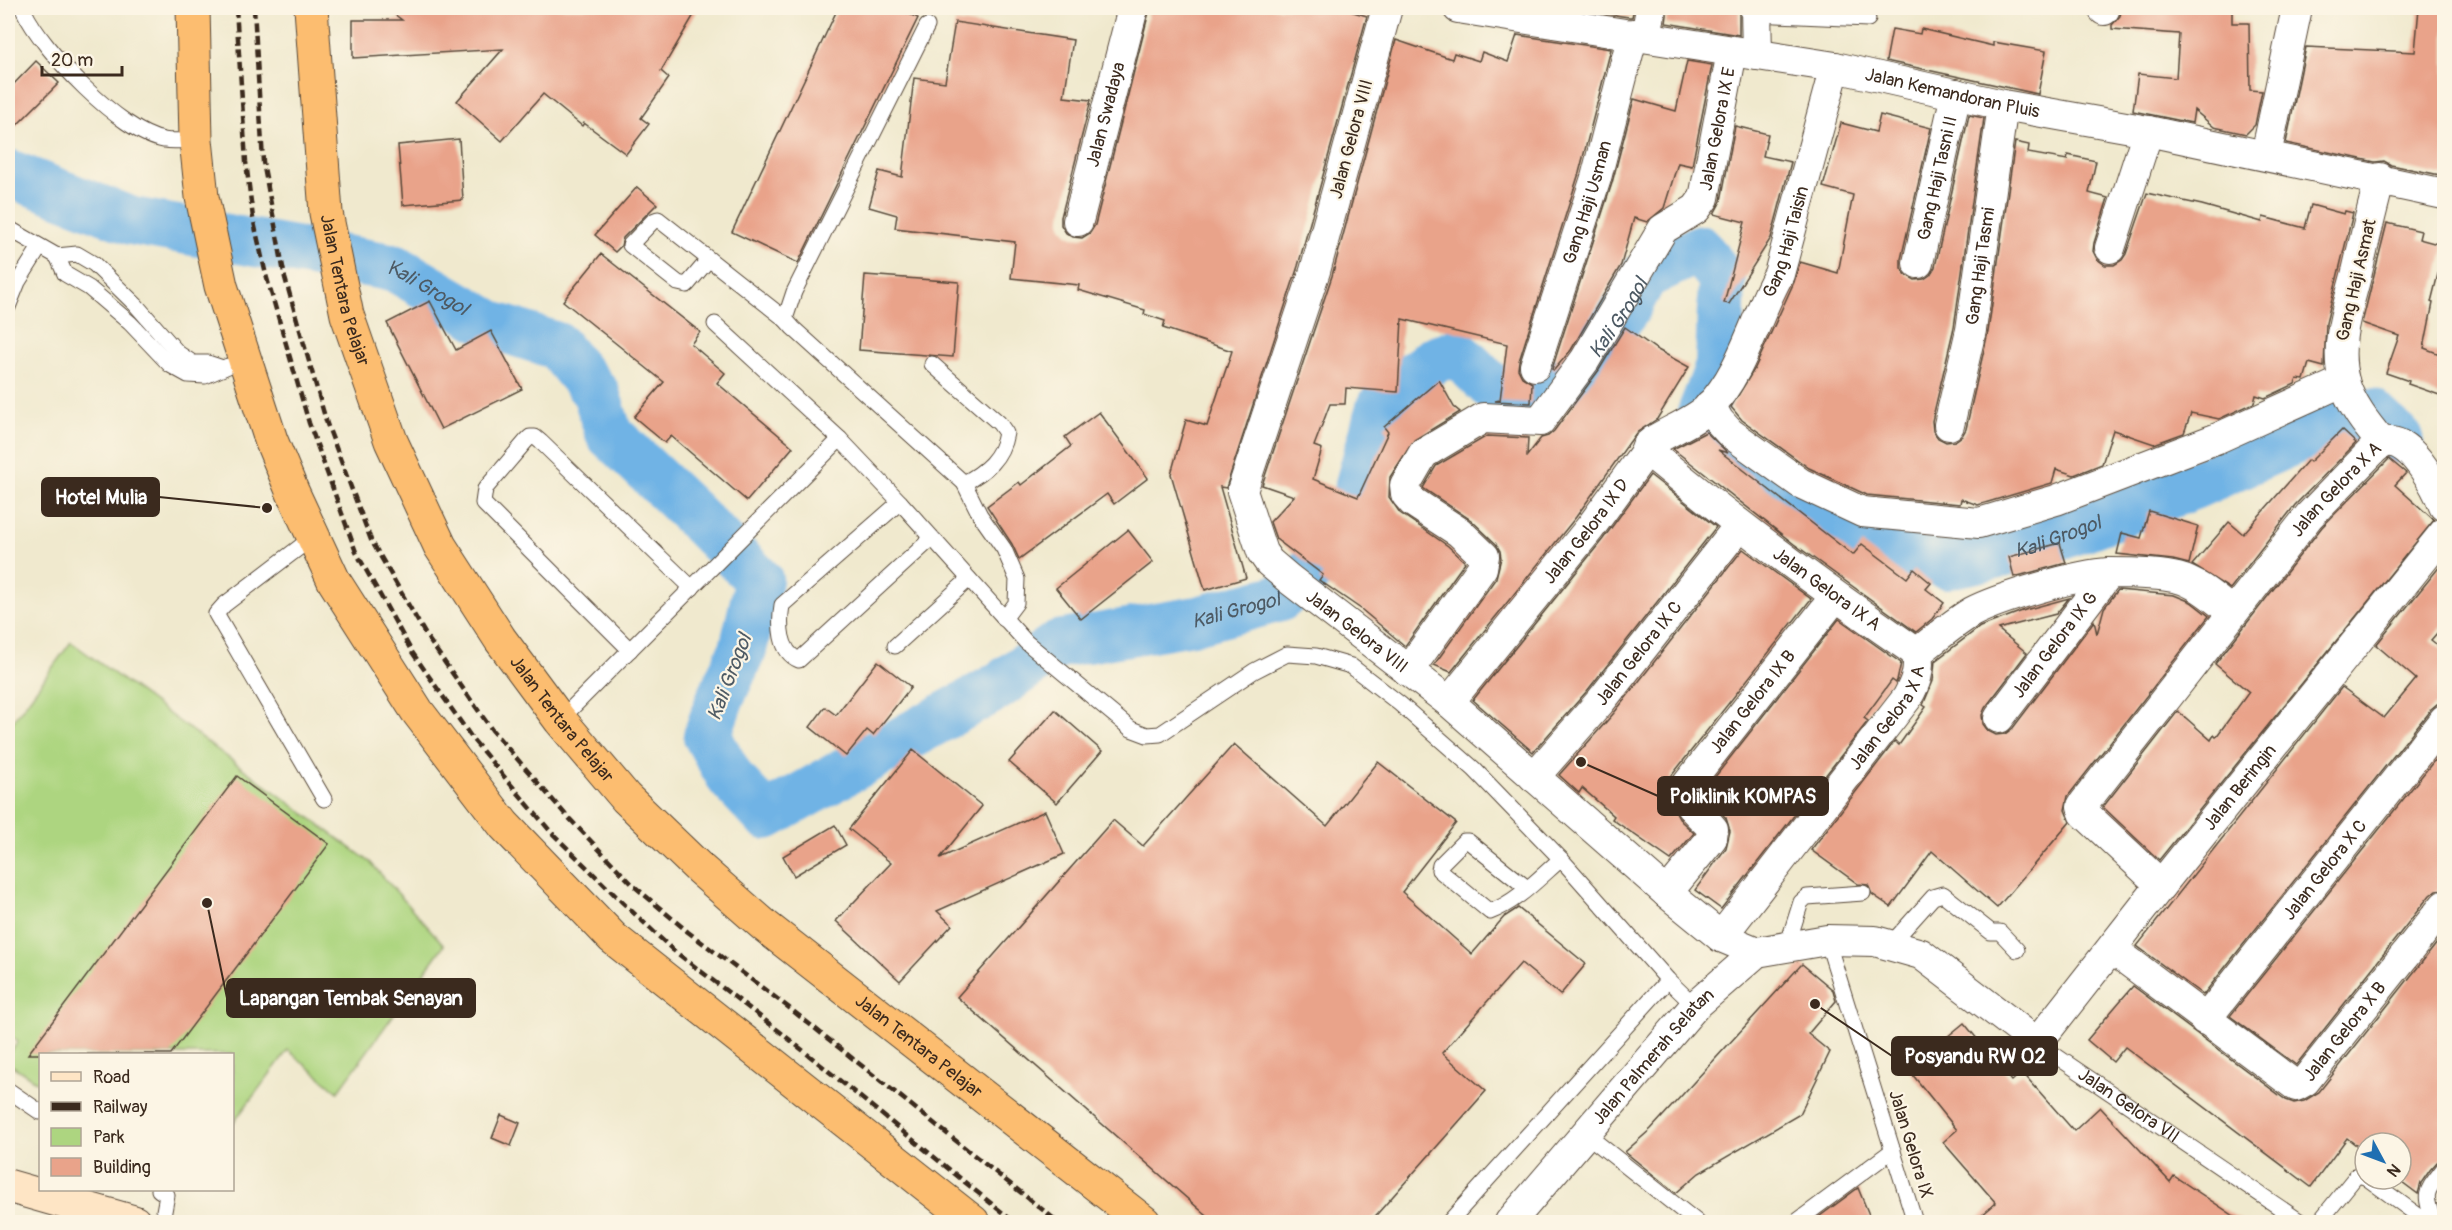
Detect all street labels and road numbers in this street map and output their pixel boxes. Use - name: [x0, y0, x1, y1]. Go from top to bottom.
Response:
- street label: Jalan Swadaya: [1081, 60, 1131, 170]
- street label: Jalan Kemandoran Pluis: [1863, 63, 2041, 123]
- street label: Jalan Gelora IX E: [1695, 65, 1741, 193]
- street label: Jalan Gelora VIII: [1324, 77, 1378, 201]
- street label: Gang Haji Tasni II: [1912, 114, 1963, 243]
- street label: Gang Haji Usman: [1558, 138, 1617, 267]
- street label: Gang Haji Taisin: [1758, 183, 1814, 301]
- street label: Gang Haji Tasmi: [1961, 206, 2000, 327]
- street label: Jalan Tentara Pelajar: [315, 212, 375, 370]
- street label: Gang Haji Asmat: [2331, 216, 2382, 343]
- street label: Jalan Gelora X A: [2286, 436, 2386, 542]
- street label: Jalan Gelora IX D: [1538, 474, 1634, 589]
- street label: Jalan Gelora IX A: [1768, 543, 1885, 636]
- street label: Jalan Gelora VIII: [1301, 585, 1412, 678]
- street label: Jalan Gelora IX G: [2007, 587, 2103, 703]
- street label: Jalan Gelora IX C: [1590, 597, 1687, 711]
- street label: Jalan Gelora IX B: [1705, 645, 1801, 759]
- street label: Jalan Tentara Pelajar: [504, 651, 619, 788]
- street label: Jalan Gelora X A: [1844, 664, 1930, 775]
- street label: Jalan Beringin: [2198, 740, 2282, 835]
- street label: Jalan Gelora X C: [2278, 815, 2372, 925]
- street label: Jalan Gelora X B: [2298, 977, 2391, 1086]
- street label: Jalan Palmerah Selatan: [1588, 984, 1719, 1130]
- street label: Jalan Tentara Pelajar: [850, 990, 987, 1104]
- street label: Jalan Gelora VII: [2073, 1063, 2184, 1148]
- street label: Jalan Gelora IX: [1883, 1087, 1938, 1201]

